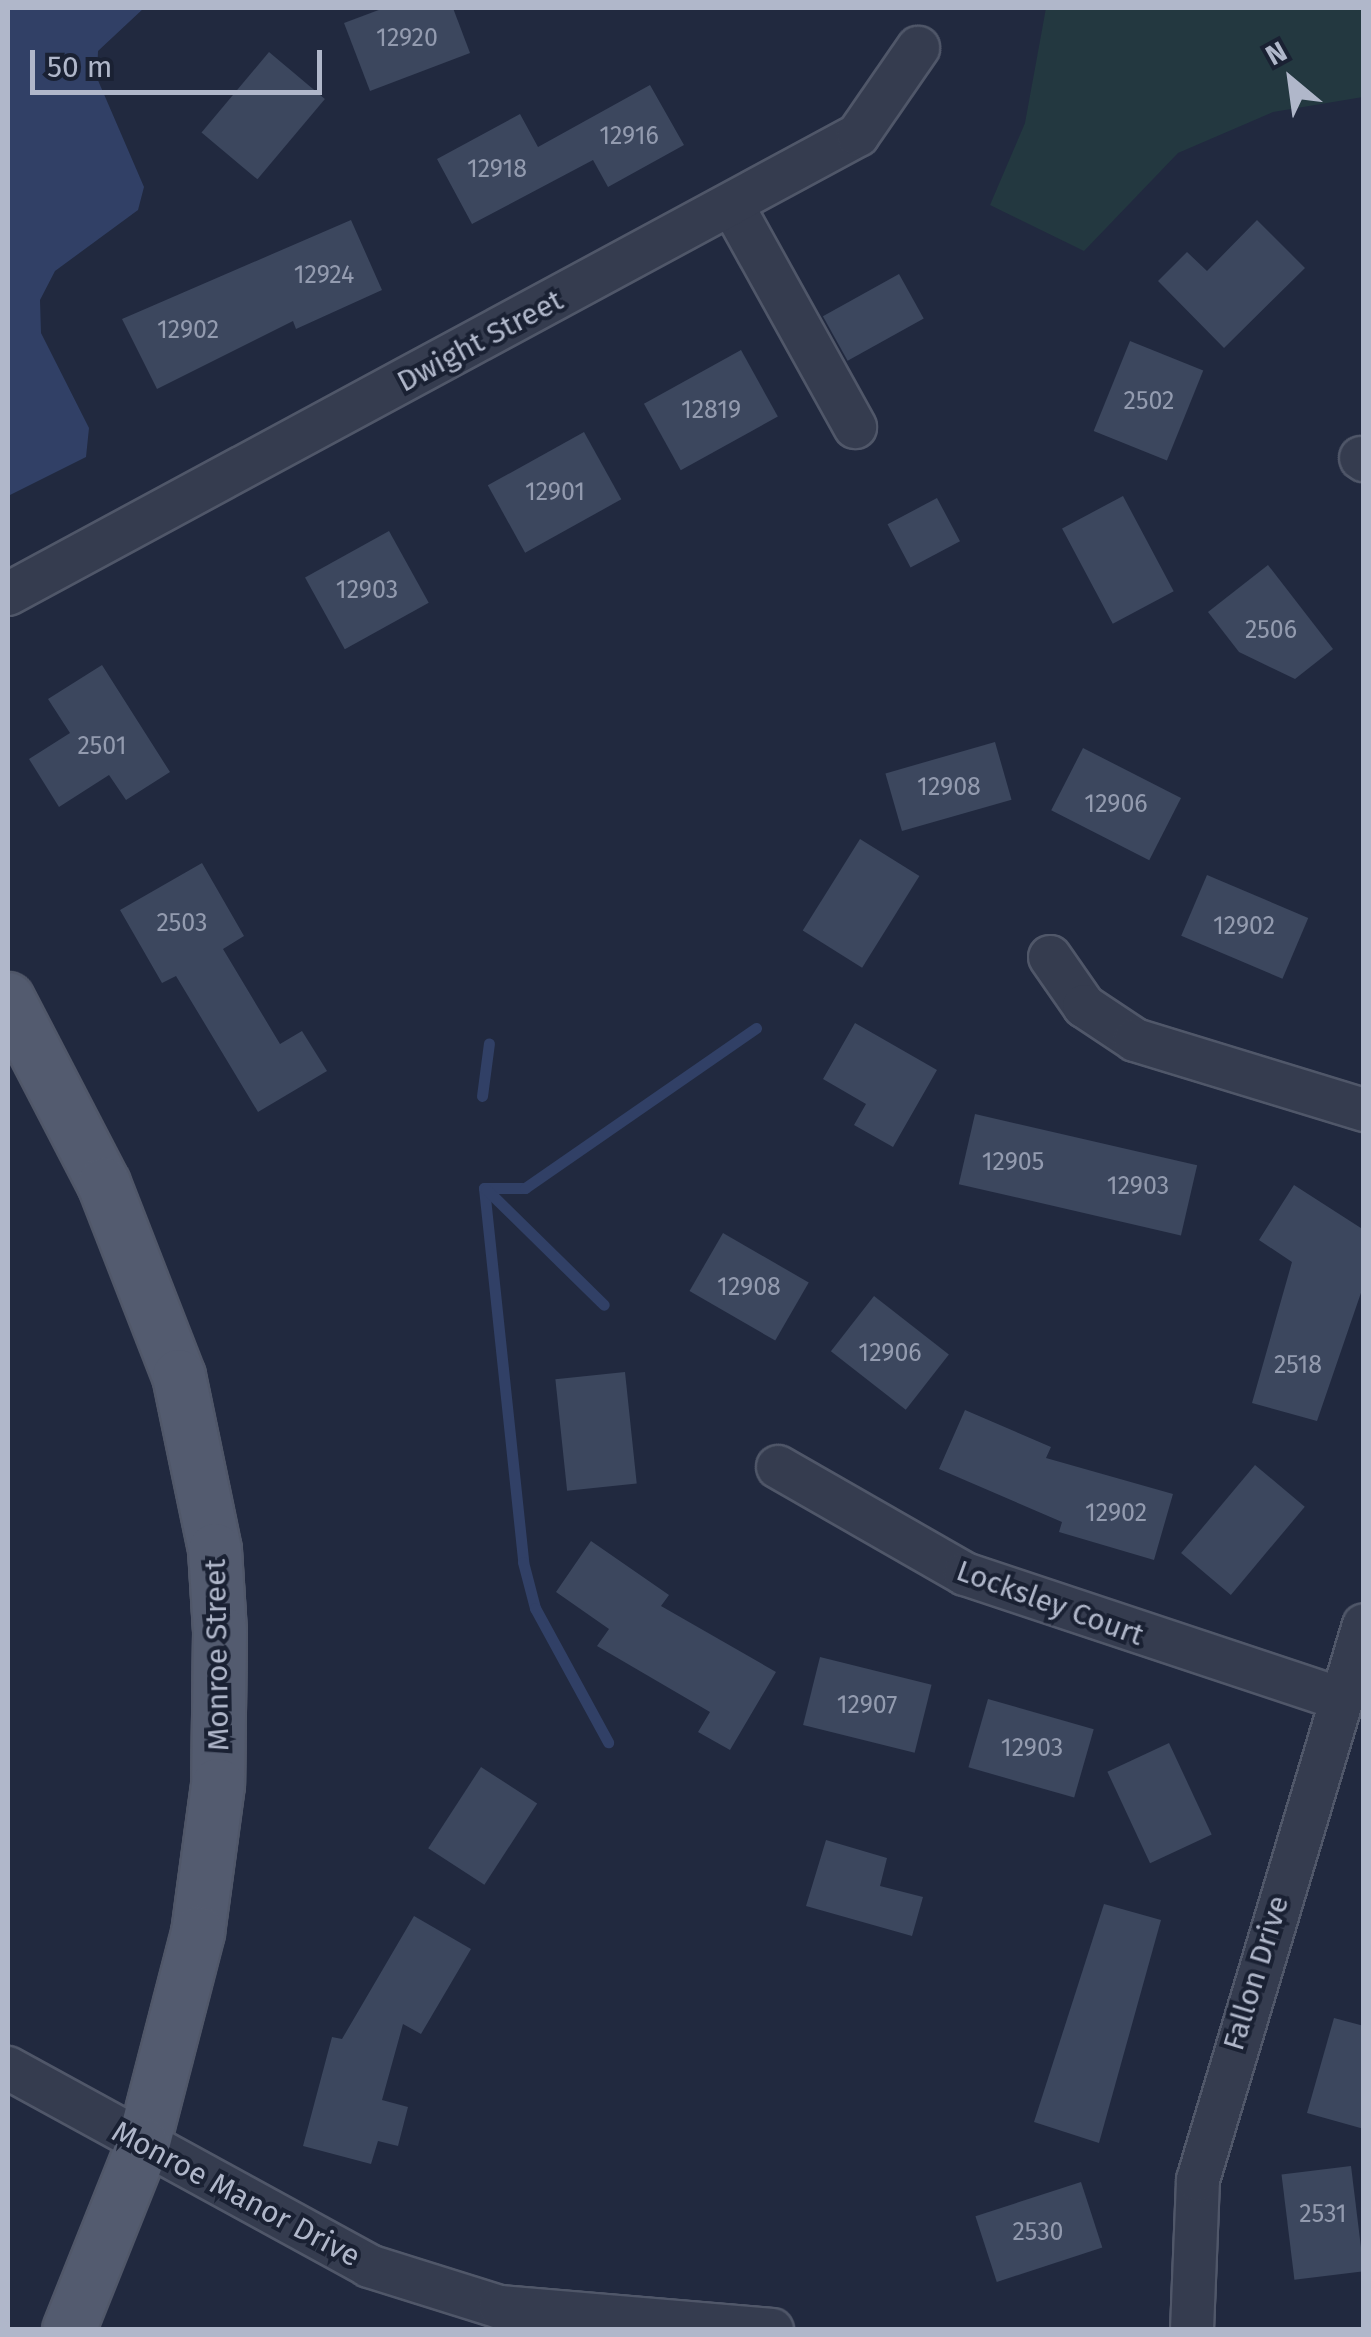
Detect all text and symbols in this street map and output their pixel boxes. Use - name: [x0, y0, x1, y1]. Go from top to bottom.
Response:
- house number: 12920: [376, 23, 438, 53]
- scale bar: [35, 30, 328, 92]
- north arrow: [1241, 30, 1341, 130]
- text: N: [1260, 34, 1292, 72]
- text: 50 m: [47, 49, 112, 85]
- house number: 12916: [599, 121, 659, 151]
- house number: 12918: [467, 154, 527, 184]
- house number: 12924: [294, 260, 354, 290]
- street label: Dwight Street: [391, 282, 569, 400]
- house number: 12902: [157, 315, 219, 345]
- house number: 2502: [1124, 386, 1174, 416]
- house number: 12819: [681, 395, 741, 425]
- house number: 12901: [525, 477, 585, 507]
- house number: 12903: [336, 575, 398, 605]
- house number: 2506: [1245, 615, 1297, 645]
- house number: 2501: [77, 731, 127, 761]
- house number: 12908: [917, 772, 981, 802]
- house number: 12906: [1084, 789, 1148, 819]
- house number: 2503: [156, 908, 208, 938]
- house number: 12902: [1213, 911, 1275, 941]
- house number: 12905: [982, 1147, 1044, 1177]
- house number: 12903: [1107, 1171, 1169, 1201]
- house number: 12908: [717, 1272, 781, 1302]
- house number: 12906: [858, 1338, 922, 1368]
- house number: 2518: [1274, 1350, 1322, 1380]
- house number: 12902: [1085, 1498, 1147, 1528]
- street label: Locksley Court: [952, 1552, 1148, 1654]
- street label: Monroe Street: [197, 1559, 237, 1751]
- house number: 12907: [837, 1690, 897, 1720]
- house number: 12903: [1001, 1733, 1063, 1763]
- street label: Fallon Drive: [1215, 1891, 1297, 2055]
- street label: Monroe Manor Drive: [106, 2113, 366, 2275]
- house number: 2531: [1299, 2199, 1347, 2229]
- house number: 2530: [1012, 2217, 1064, 2247]

